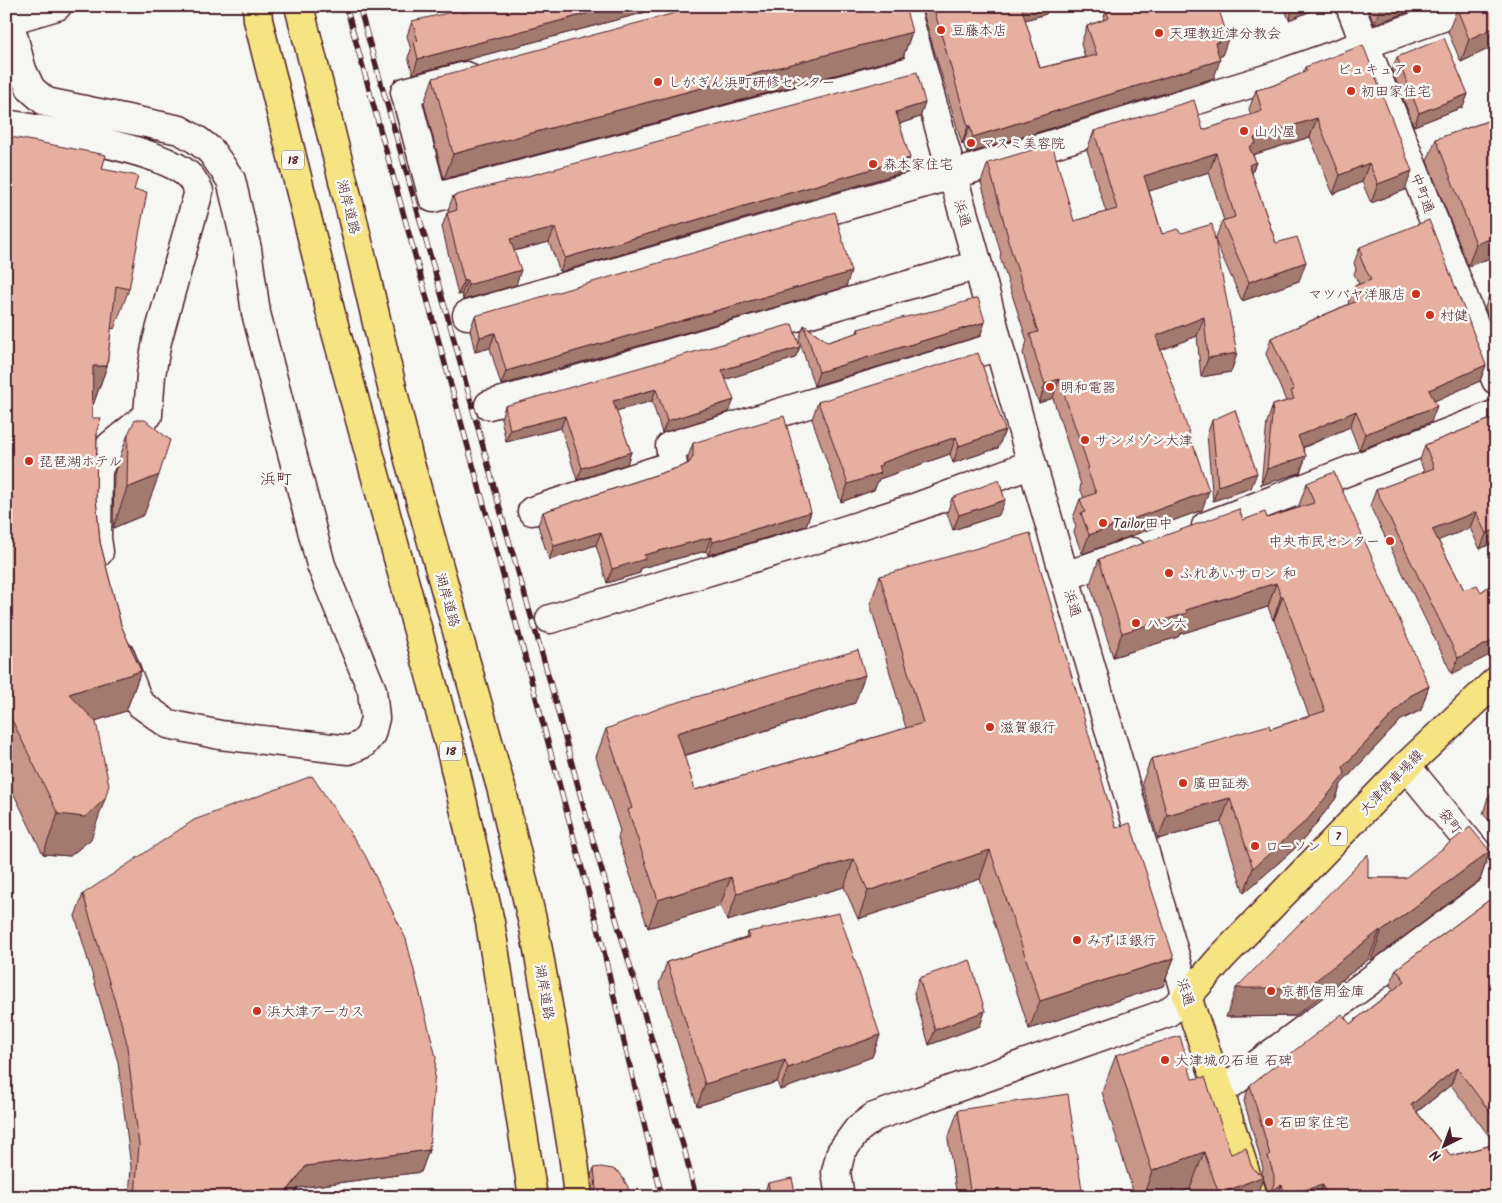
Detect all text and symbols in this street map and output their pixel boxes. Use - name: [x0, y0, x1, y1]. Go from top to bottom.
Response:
- place label: 豆藤本店: [951, 20, 1007, 42]
- place label: 天理教近津分教会: [1169, 23, 1281, 45]
- marker: 豆藤本店: [935, 24, 947, 36]
- marker: 天理教近津分教会: [1153, 27, 1165, 39]
- place label: ビュキュア: [1337, 59, 1407, 81]
- marker: ビュキュア: [1411, 63, 1423, 75]
- place label: しがぎん浜町研修センター: [668, 72, 835, 94]
- marker: しがぎん浜町研修センター: [652, 76, 664, 88]
- place label: 初田家住宅: [1361, 81, 1431, 103]
- marker: 初田家住宅: [1345, 85, 1357, 97]
- place label: 山小屋: [1254, 121, 1296, 143]
- marker: 山小屋: [1238, 125, 1250, 137]
- place label: マスミ美容院: [981, 133, 1065, 155]
- marker: マスミ美容院: [965, 137, 977, 149]
- road number: 18: [282, 150, 304, 170]
- place label: 森本家住宅: [883, 154, 953, 176]
- marker: 森本家住宅: [867, 158, 879, 170]
- street label: 中町通: [1404, 170, 1440, 217]
- street label: 湖岸道路: [331, 177, 365, 237]
- street label: 浜通: [948, 197, 976, 230]
- place label: マツバヤ洋服店: [1308, 284, 1406, 306]
- marker: マツバヤ洋服店: [1410, 288, 1422, 300]
- place label: 村健: [1440, 305, 1468, 327]
- marker: 村健: [1424, 309, 1436, 321]
- place label: 明和電器: [1060, 377, 1116, 399]
- marker: 明和電器: [1044, 381, 1056, 393]
- place label: サンメゾン大津: [1095, 430, 1193, 452]
- marker: サンメゾン大津: [1079, 434, 1091, 446]
- place label: 琵琶湖ホテル: [39, 451, 122, 473]
- marker: 琵琶湖ホテル: [23, 455, 35, 467]
- district label: 浜町: [260, 467, 292, 492]
- place label: Tailor田中: [1113, 513, 1173, 535]
- marker: Tailor田中: [1097, 517, 1109, 529]
- place label: 中央市民センター: [1269, 531, 1380, 553]
- marker: 中央市民センター: [1384, 535, 1396, 547]
- place label: ふれあいサロン 和: [1179, 563, 1297, 585]
- marker: ふれあいサロン 和: [1163, 567, 1175, 579]
- street label: 湖岸道路: [429, 570, 465, 630]
- street label: 浜通: [1058, 587, 1086, 620]
- place label: ハン六: [1146, 613, 1188, 635]
- marker: ハン六: [1130, 617, 1142, 629]
- place label: 滋賀銀行: [1000, 717, 1056, 739]
- marker: 滋賀銀行: [984, 721, 996, 733]
- road number: 18: [440, 741, 462, 760]
- street label: 大津停車場線: [1355, 745, 1429, 821]
- place label: 廣田証券: [1193, 773, 1249, 795]
- marker: 廣田証券: [1177, 777, 1189, 789]
- street label: 袋町: [1433, 804, 1468, 839]
- road number: 7: [1329, 826, 1347, 846]
- place label: ローソン: [1265, 836, 1321, 858]
- marker: ローソン: [1249, 840, 1261, 852]
- place label: みずほ銀行: [1087, 930, 1156, 952]
- marker: みずほ銀行: [1071, 934, 1083, 946]
- street label: 湖岸道路: [528, 963, 560, 1022]
- street label: 浜通: [1170, 976, 1200, 1009]
- place label: 京都信用金庫: [1281, 981, 1365, 1003]
- marker: 京都信用金庫: [1265, 985, 1277, 997]
- place label: 浜大津アーカス: [267, 1001, 364, 1023]
- marker: 浜大津アーカス: [251, 1005, 263, 1017]
- place label: 大津城の石垣 石碑: [1175, 1050, 1293, 1072]
- marker: 大津城の石垣 石碑: [1159, 1054, 1171, 1066]
- place label: 石田家住宅: [1279, 1112, 1349, 1134]
- marker: 石田家住宅: [1263, 1116, 1275, 1128]
- north arrow: [1420, 1120, 1470, 1170]
- text: N: [1425, 1144, 1447, 1166]

